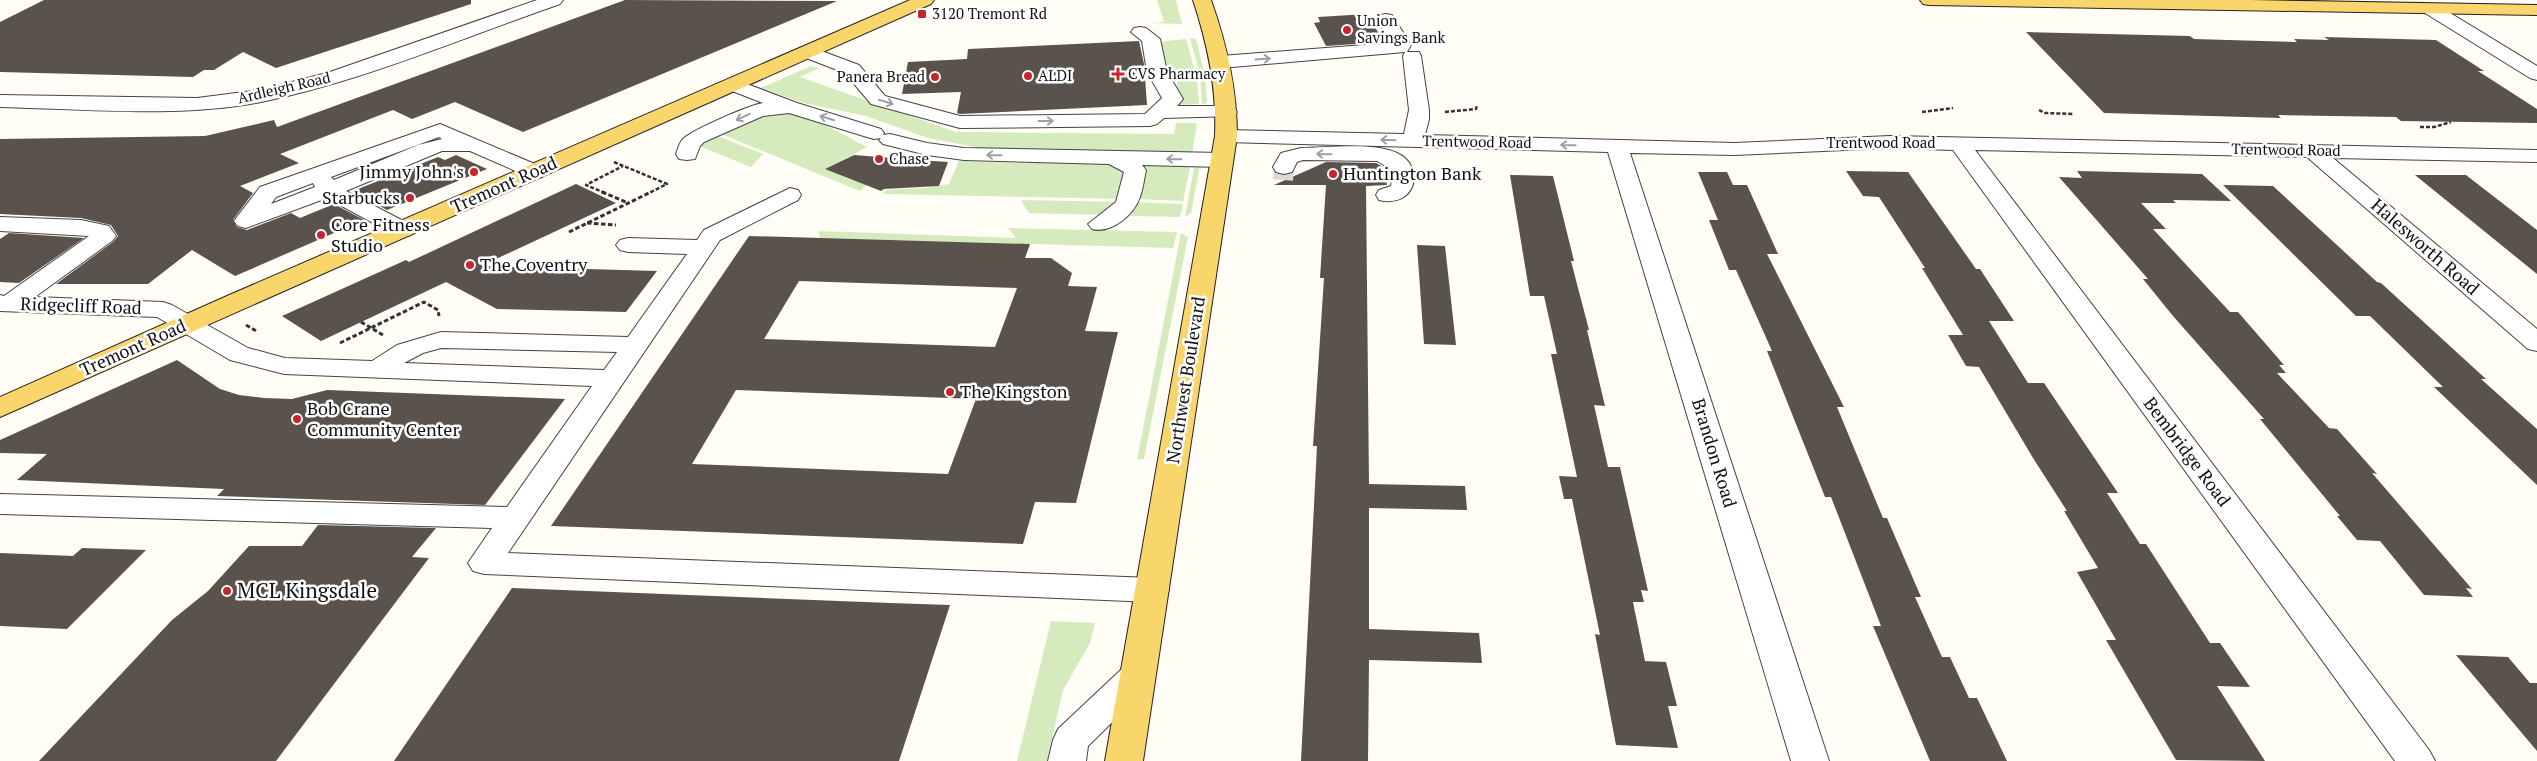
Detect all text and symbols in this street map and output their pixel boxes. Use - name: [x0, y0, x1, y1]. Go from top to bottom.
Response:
- place label: 3120 Tremont Rd: [932, 3, 1047, 23]
- marker: 3120 Tremont Rd: [916, 8, 928, 20]
- place label: Union Savings Bank: [1357, 10, 1445, 47]
- marker: Union Savings Bank: [1341, 24, 1353, 36]
- one-way arrow: [1255, 55, 1271, 64]
- place label: CVS Pharmacy: [1128, 63, 1226, 83]
- place label: ALDI: [1038, 65, 1072, 85]
- place label: Panera Bread: [837, 66, 925, 86]
- street label: Ardleigh Road: [235, 67, 332, 107]
- marker: CVS Pharmacy: [1112, 68, 1124, 80]
- marker: ALDI: [1022, 70, 1034, 82]
- marker: Panera Bread: [929, 71, 941, 83]
- one-way arrow: [878, 97, 894, 107]
- one-way arrow: [736, 113, 751, 122]
- one-way arrow: [819, 113, 835, 123]
- one-way arrow: [1037, 116, 1053, 126]
- street label: Trentwood Road: [1422, 130, 1532, 152]
- street label: Trentwood Road: [1826, 132, 1936, 152]
- one-way arrow: [1381, 135, 1397, 145]
- street label: Trentwood Road: [2231, 138, 2341, 160]
- one-way arrow: [1561, 140, 1577, 149]
- place label: Chase: [889, 148, 929, 168]
- one-way arrow: [1316, 149, 1332, 158]
- street label: Tremont Road: [447, 150, 561, 218]
- one-way arrow: [986, 150, 1002, 160]
- marker: Chase: [873, 153, 885, 165]
- one-way arrow: [1166, 154, 1182, 164]
- place label: Jimmy John's: [359, 159, 464, 183]
- place label: Huntington Bank: [1343, 161, 1482, 185]
- marker: Jimmy John's: [468, 166, 480, 178]
- marker: Huntington Bank: [1327, 168, 1339, 180]
- place label: Starbucks: [322, 185, 400, 209]
- marker: Starbucks: [404, 192, 416, 204]
- street label: Halesworth Road: [2366, 193, 2485, 300]
- place label: Core Fitness Studio: [331, 212, 430, 257]
- marker: Core Fitness Studio: [315, 229, 327, 241]
- place label: The Coventry: [480, 252, 588, 276]
- marker: The Coventry: [464, 259, 476, 271]
- street label: Ridgecliff Road: [20, 291, 142, 319]
- street label: Northwest Boulevard: [1160, 295, 1210, 465]
- street label: Tremont Road: [76, 313, 190, 381]
- place label: The Kingston: [960, 379, 1068, 403]
- marker: The Kingston: [944, 386, 956, 398]
- street label: Bembridge Road: [2139, 392, 2237, 511]
- street label: Brandon Road: [1687, 395, 1743, 510]
- place label: Bob Crane Community Center: [307, 396, 459, 441]
- marker: Bob Crane Community Center: [291, 413, 303, 425]
- place label: MCL Kingsdale: [237, 576, 377, 604]
- marker: MCL Kingsdale: [221, 585, 233, 597]

